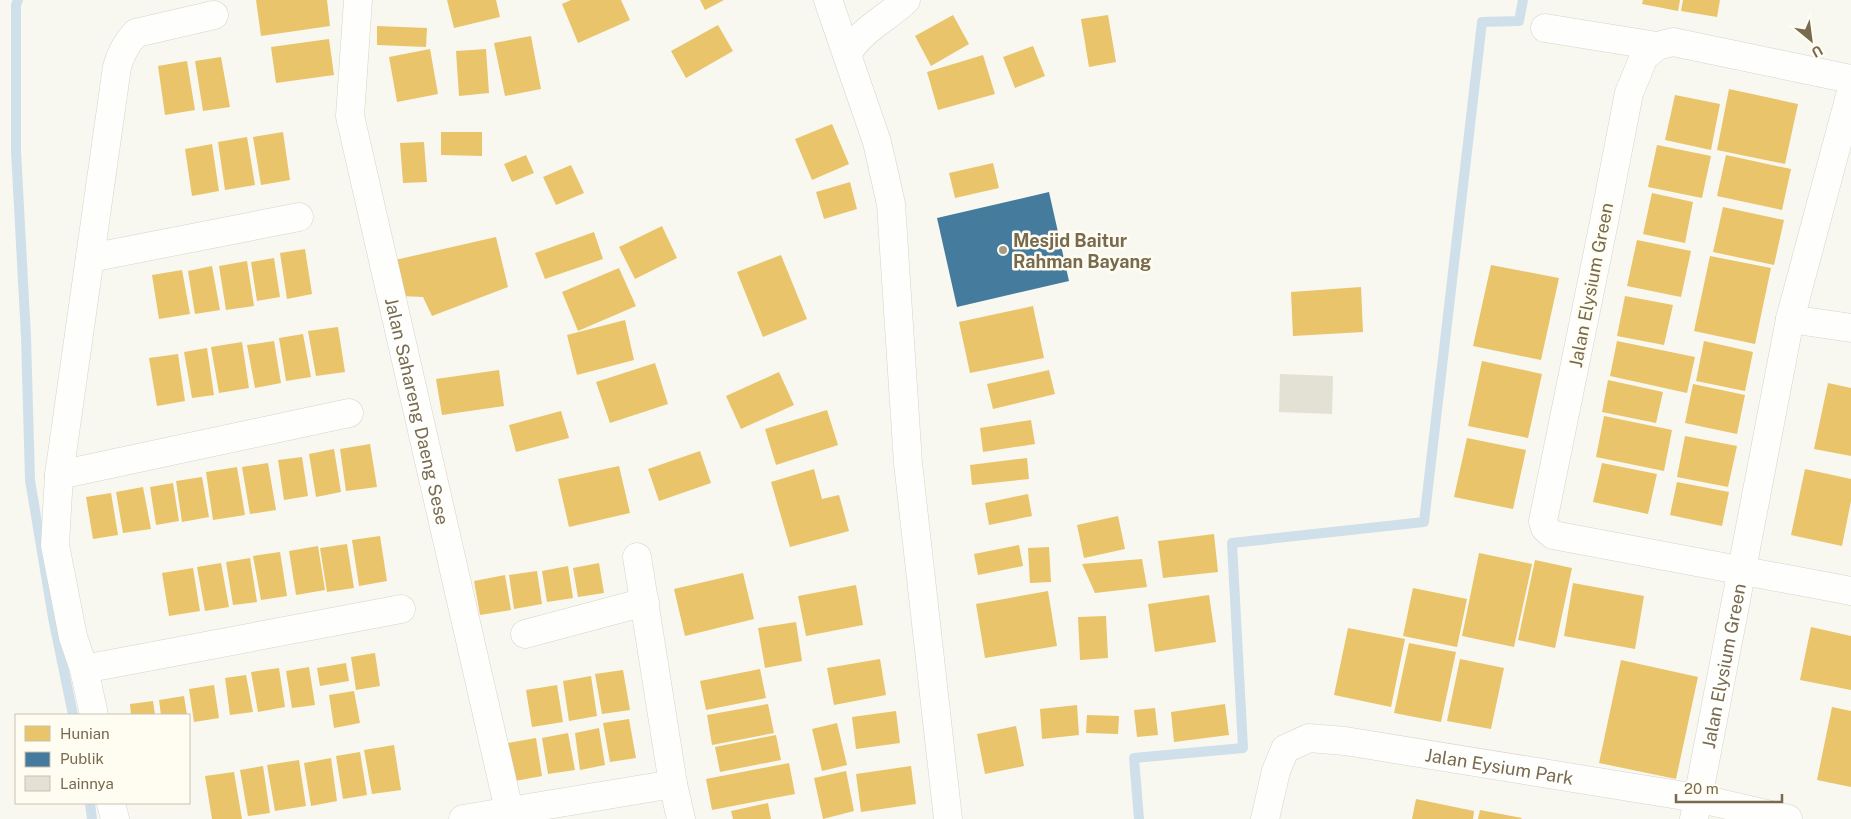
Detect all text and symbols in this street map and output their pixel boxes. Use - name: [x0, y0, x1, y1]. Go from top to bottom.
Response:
- north arrow: [1786, 15, 1836, 65]
- text: U: [1809, 42, 1826, 61]
- street label: Jalan Elysium Green: [1565, 201, 1617, 369]
- place label: Mesjid Baitur Rahman Bayang: [1013, 230, 1151, 272]
- marker: Mesjid Baitur Rahman Bayang: [997, 244, 1009, 256]
- street label: Jalan Sahareng Daeng Sese: [381, 295, 454, 527]
- street label: Jalan Elysium Green: [1697, 582, 1750, 750]
- legend: [15, 714, 190, 804]
- text: Hunian: [60, 725, 110, 742]
- street label: Jalan Eysium Park: [1424, 744, 1575, 788]
- text: Publik: [60, 750, 104, 767]
- scale bar: [1676, 772, 1782, 804]
- text: Lainnya: [60, 775, 114, 792]
- text: 20 m: [1684, 780, 1719, 797]

